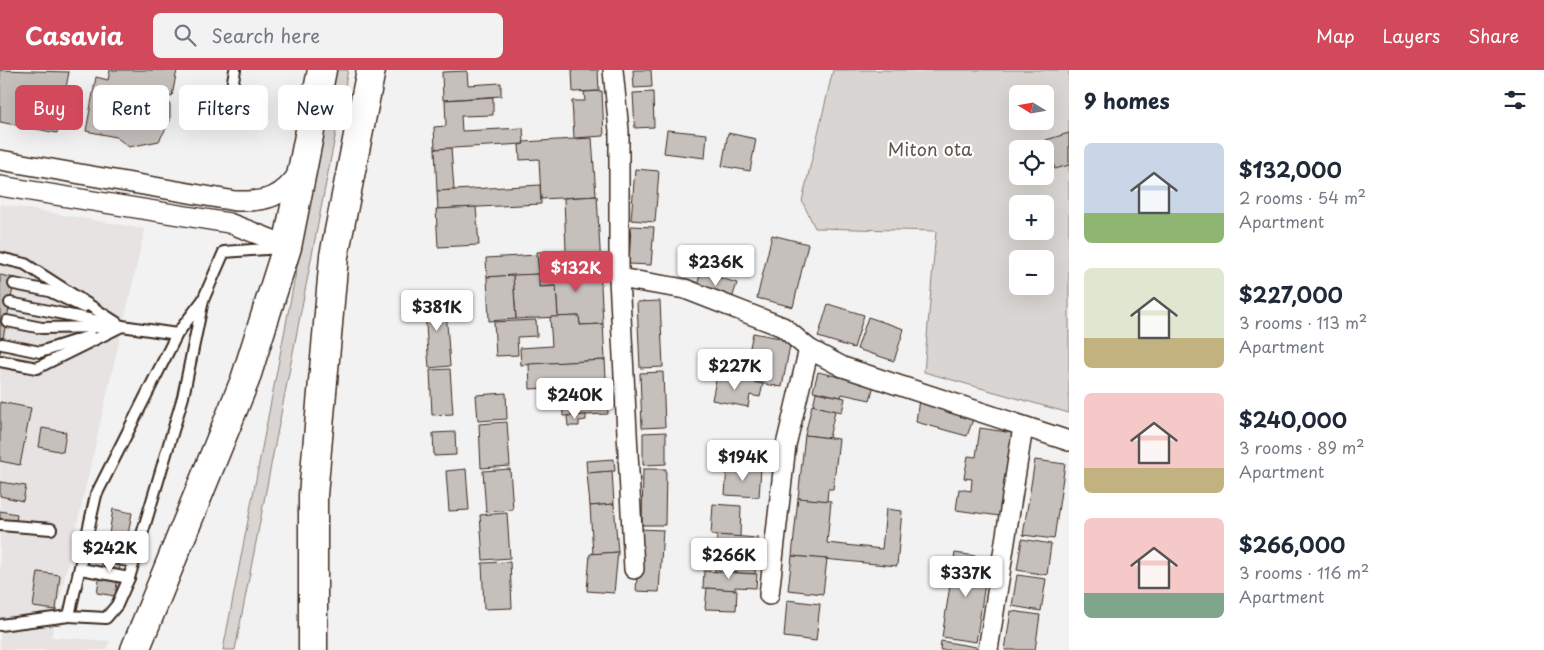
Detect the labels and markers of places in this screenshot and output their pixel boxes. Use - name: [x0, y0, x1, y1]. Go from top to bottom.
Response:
- pin: $236K: [681, 244, 751, 287]
- pin: $132K: [541, 250, 611, 293]
- pin: $381K: [402, 290, 472, 332]
- pin: $227K: [700, 348, 770, 391]
- pin: $240K: [540, 378, 610, 420]
- pin: $194K: [708, 440, 778, 482]
- pin: $242K: [75, 530, 145, 573]
- pin: $266K: [694, 538, 764, 580]
- pin: $337K: [931, 556, 1001, 598]

